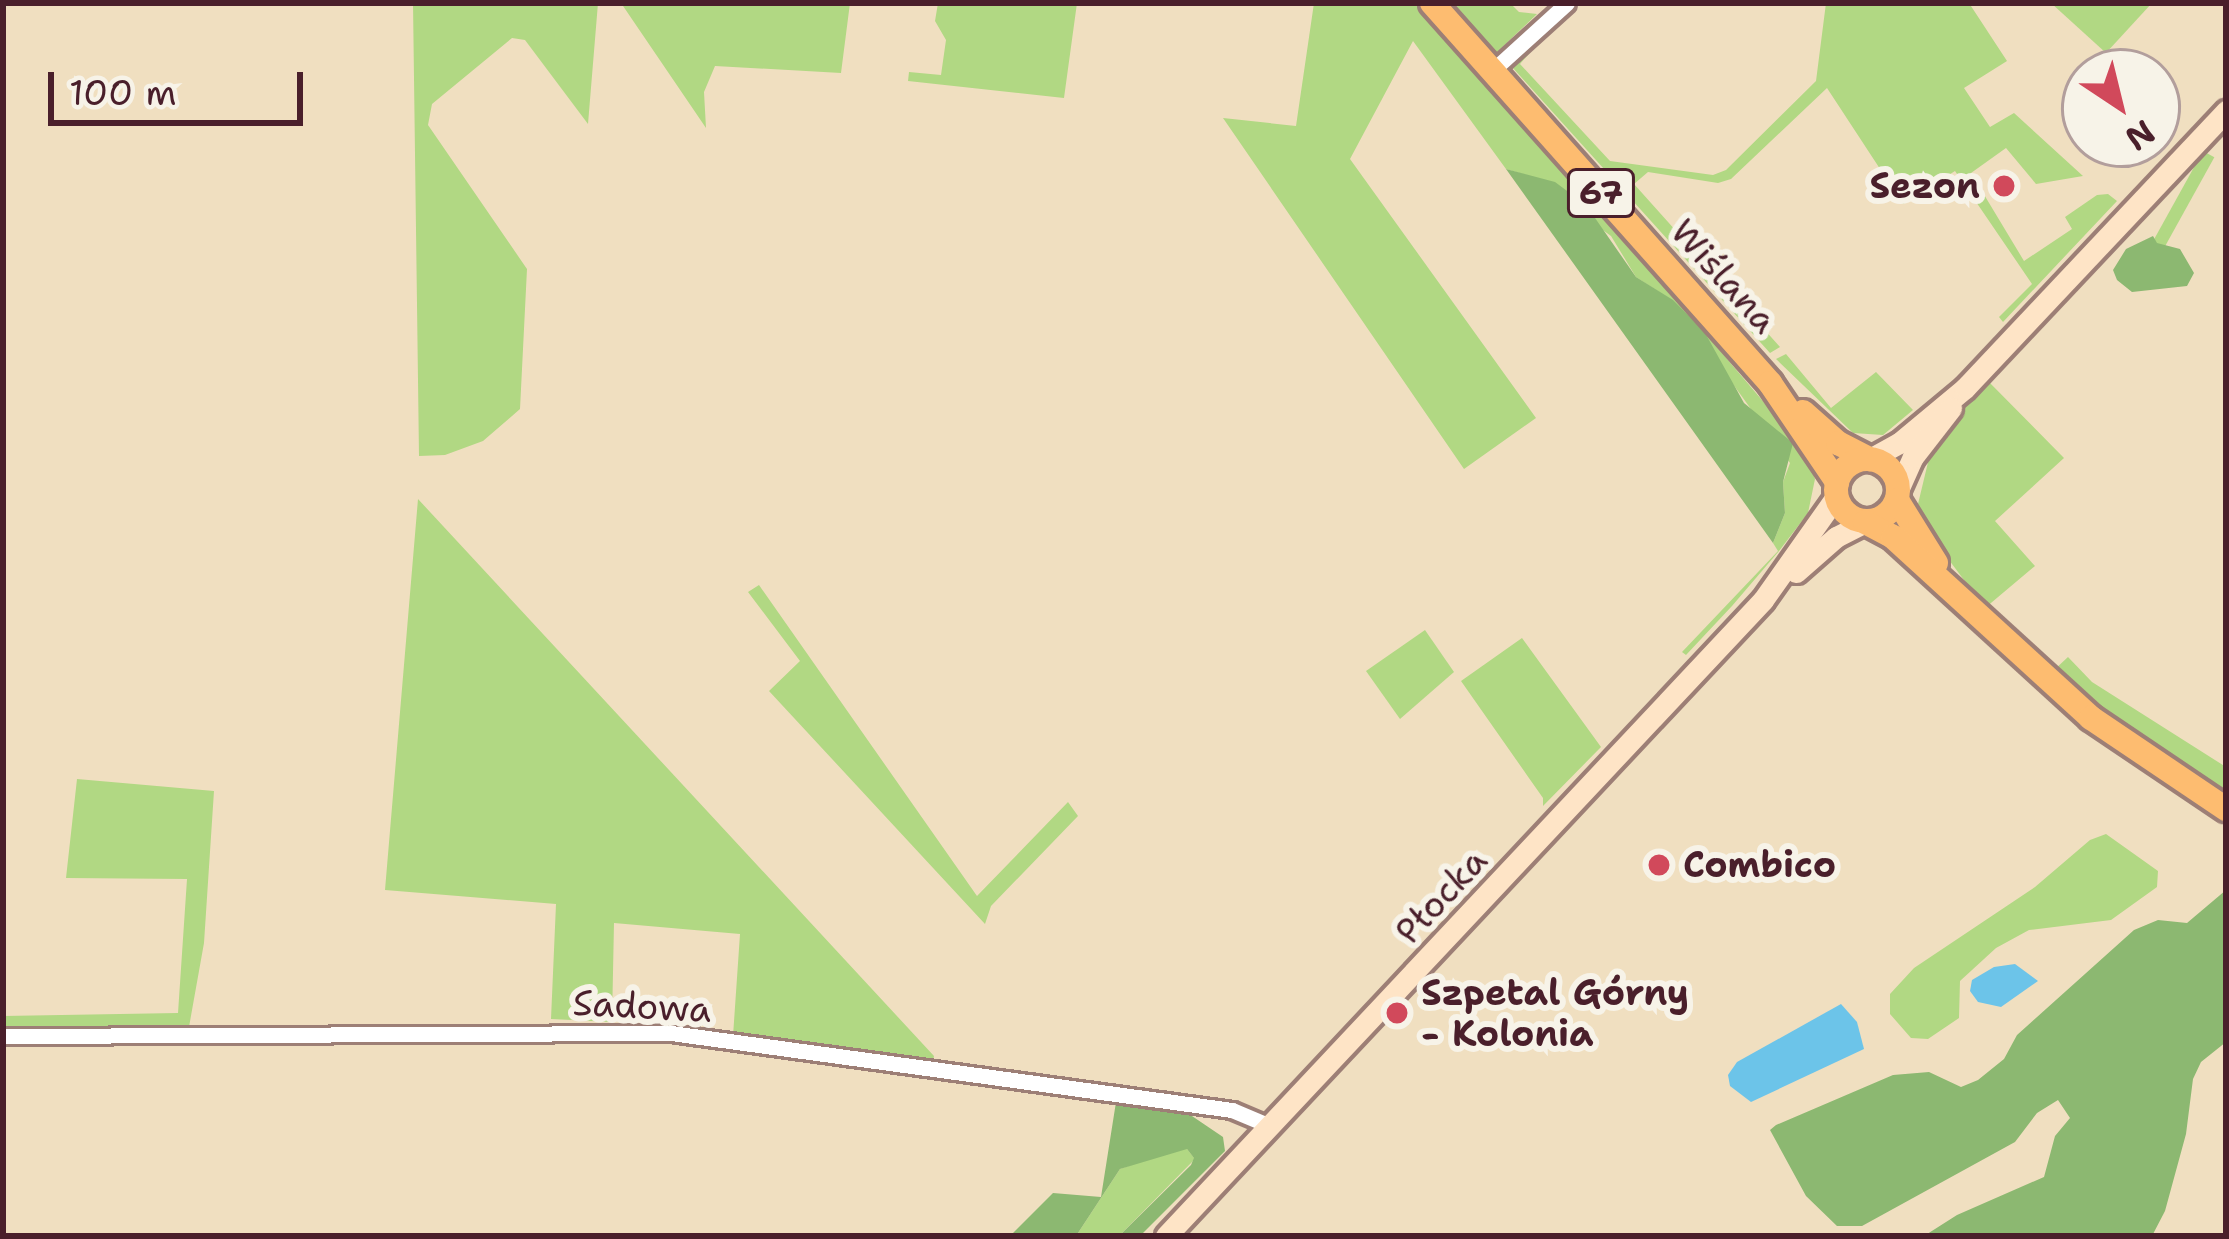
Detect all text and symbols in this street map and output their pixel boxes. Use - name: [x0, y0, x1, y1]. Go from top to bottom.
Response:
- scale bar: [54, 48, 309, 122]
- north arrow: [2061, 48, 2181, 168]
- text: 100 m: [69, 68, 177, 117]
- text: N: [2117, 110, 2164, 161]
- place label: Sezon: [1870, 164, 1980, 208]
- road number: 67: [1565, 166, 1637, 220]
- marker: Sezon: [1991, 173, 2017, 199]
- street label: Wiślana: [1662, 210, 1786, 342]
- street label: Płocka: [1386, 839, 1496, 953]
- place label: Combico: [1683, 843, 1836, 887]
- marker: Combico: [1646, 852, 1672, 878]
- place label: Szpetal Górny - Kolonia: [1421, 970, 1689, 1055]
- street label: Sadowa: [572, 981, 712, 1031]
- marker: Szpetal Górny - Kolonia: [1384, 1000, 1410, 1026]

